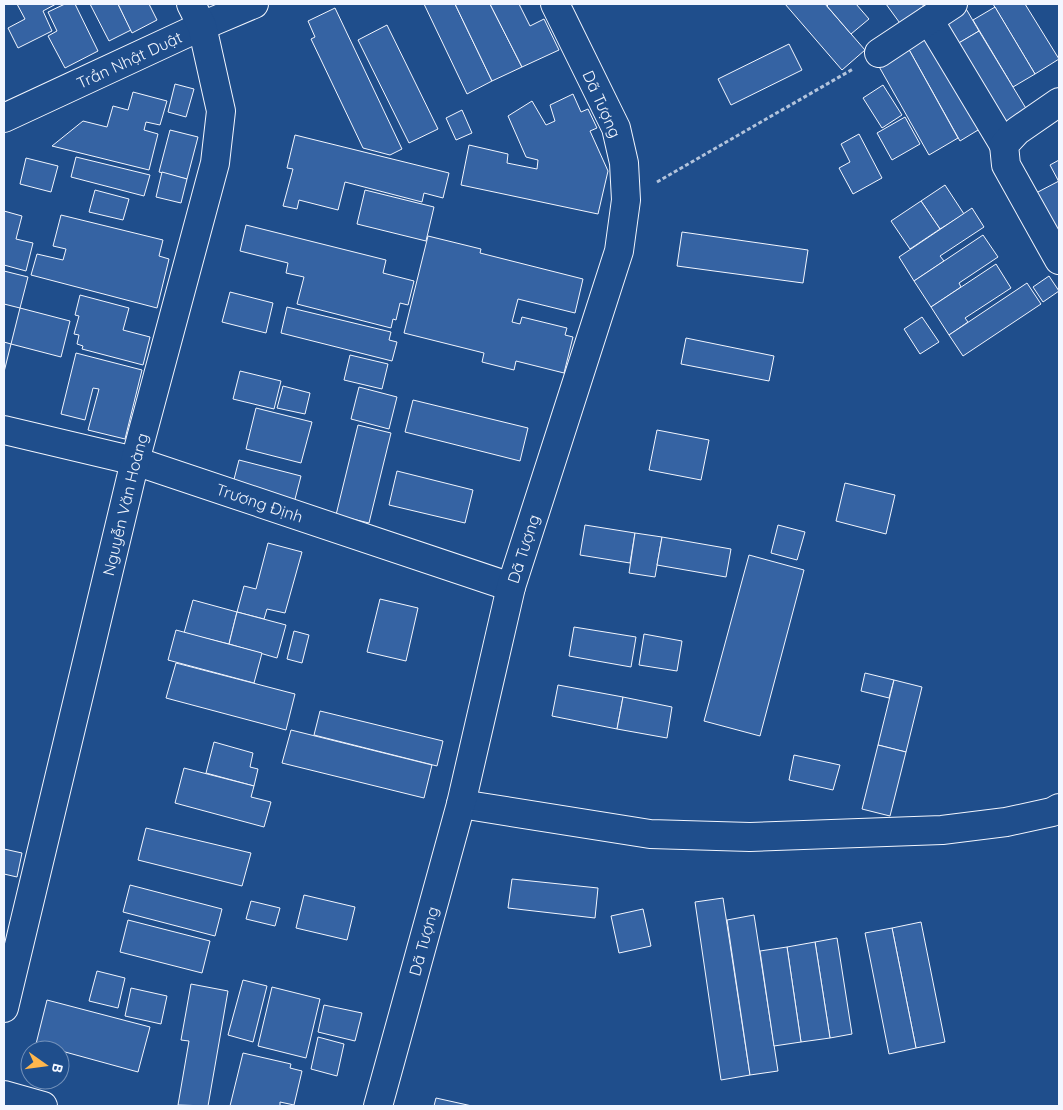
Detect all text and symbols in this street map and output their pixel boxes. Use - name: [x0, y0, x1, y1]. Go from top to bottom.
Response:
- street label: Trần Nhật Duật: [73, 27, 185, 93]
- street label: Dã Tượng: [578, 67, 626, 141]
- street label: Nguyễn Văn Hoàng: [98, 431, 152, 578]
- street label: Trương Định: [213, 479, 306, 527]
- street label: Dã Tượng: [503, 512, 544, 586]
- street label: Dã Tượng: [404, 904, 442, 978]
- north arrow: [20, 1040, 70, 1090]
- text: B: [48, 1062, 67, 1075]

